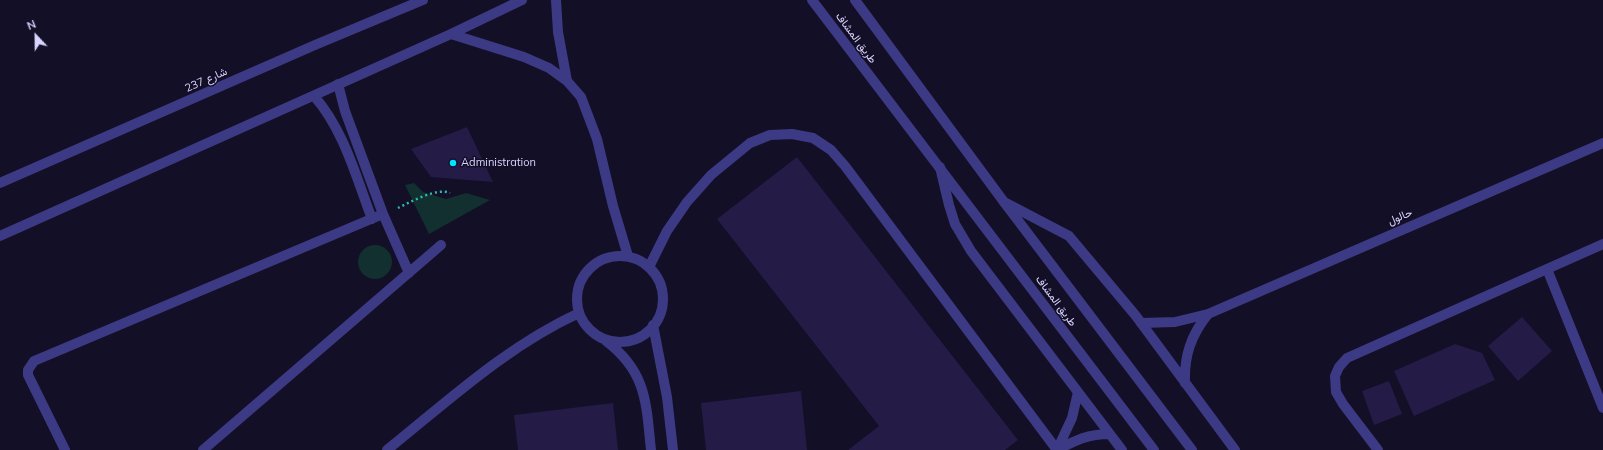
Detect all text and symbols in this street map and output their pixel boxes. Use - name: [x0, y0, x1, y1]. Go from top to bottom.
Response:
- street label: طريق المشاف: [833, 10, 879, 66]
- north arrow: [16, 16, 56, 56]
- text: N: [25, 17, 38, 33]
- street label: شارع 237: [183, 65, 229, 95]
- place label: Administration: [461, 156, 536, 170]
- marker: Administration: [448, 158, 458, 168]
- street label: حالول: [1386, 206, 1414, 228]
- street label: طريق المشاف: [1033, 273, 1079, 329]

